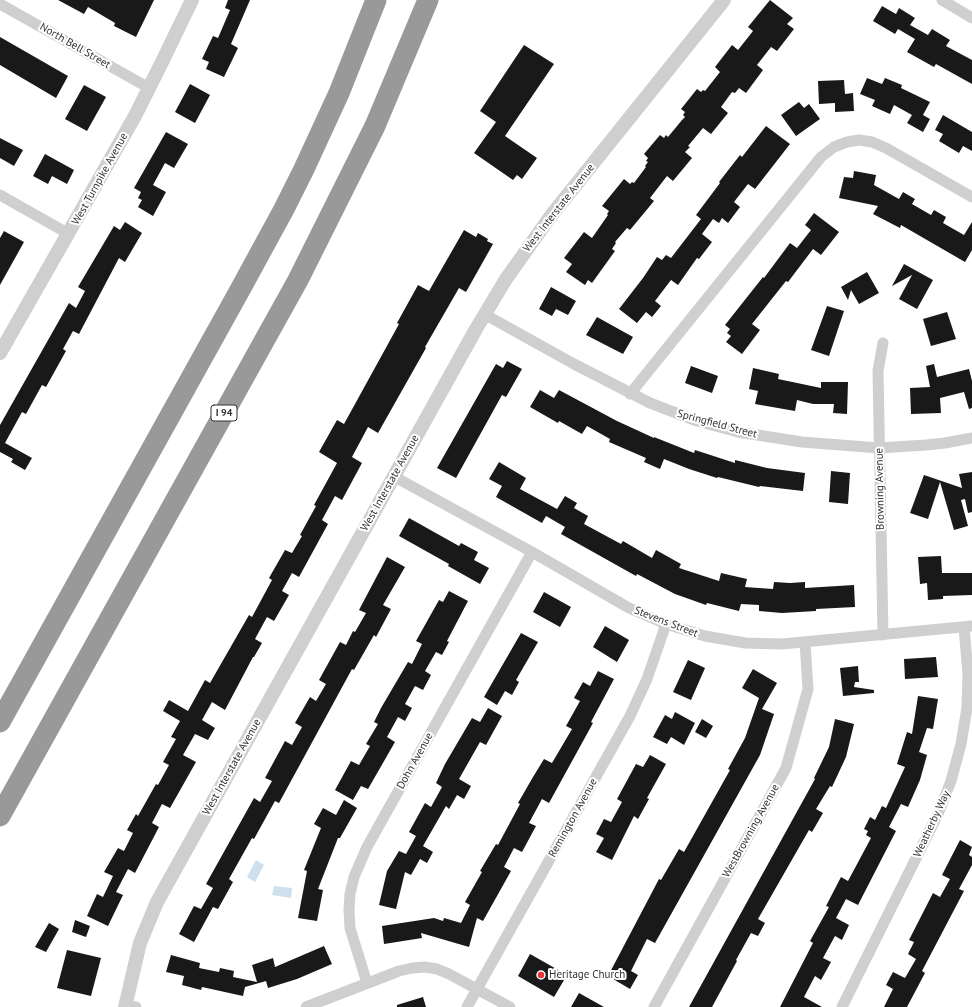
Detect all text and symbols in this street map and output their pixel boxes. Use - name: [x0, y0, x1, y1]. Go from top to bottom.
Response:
- street label: North Bell Street: [37, 20, 113, 72]
- street label: West Turnpike Avenue: [69, 131, 131, 227]
- street label: West Interstate Avenue: [521, 161, 597, 255]
- road number: I 94: [211, 405, 237, 421]
- street label: Springfield Street: [676, 407, 758, 441]
- street label: West Interstate Avenue: [358, 433, 422, 533]
- street label: Browning Avenue: [873, 448, 887, 530]
- street label: Stevens Street: [632, 604, 700, 640]
- street label: West Interstate Avenue: [200, 717, 264, 817]
- street label: Dohn Avenue: [394, 731, 436, 791]
- street label: Remington Avenue: [546, 776, 600, 860]
- street label: WestBrowning Avenue: [720, 782, 782, 880]
- street label: Weatherby Way: [911, 789, 953, 859]
- place label: Heritage Church: [549, 968, 625, 982]
- marker: Heritage Church: [536, 970, 546, 980]

